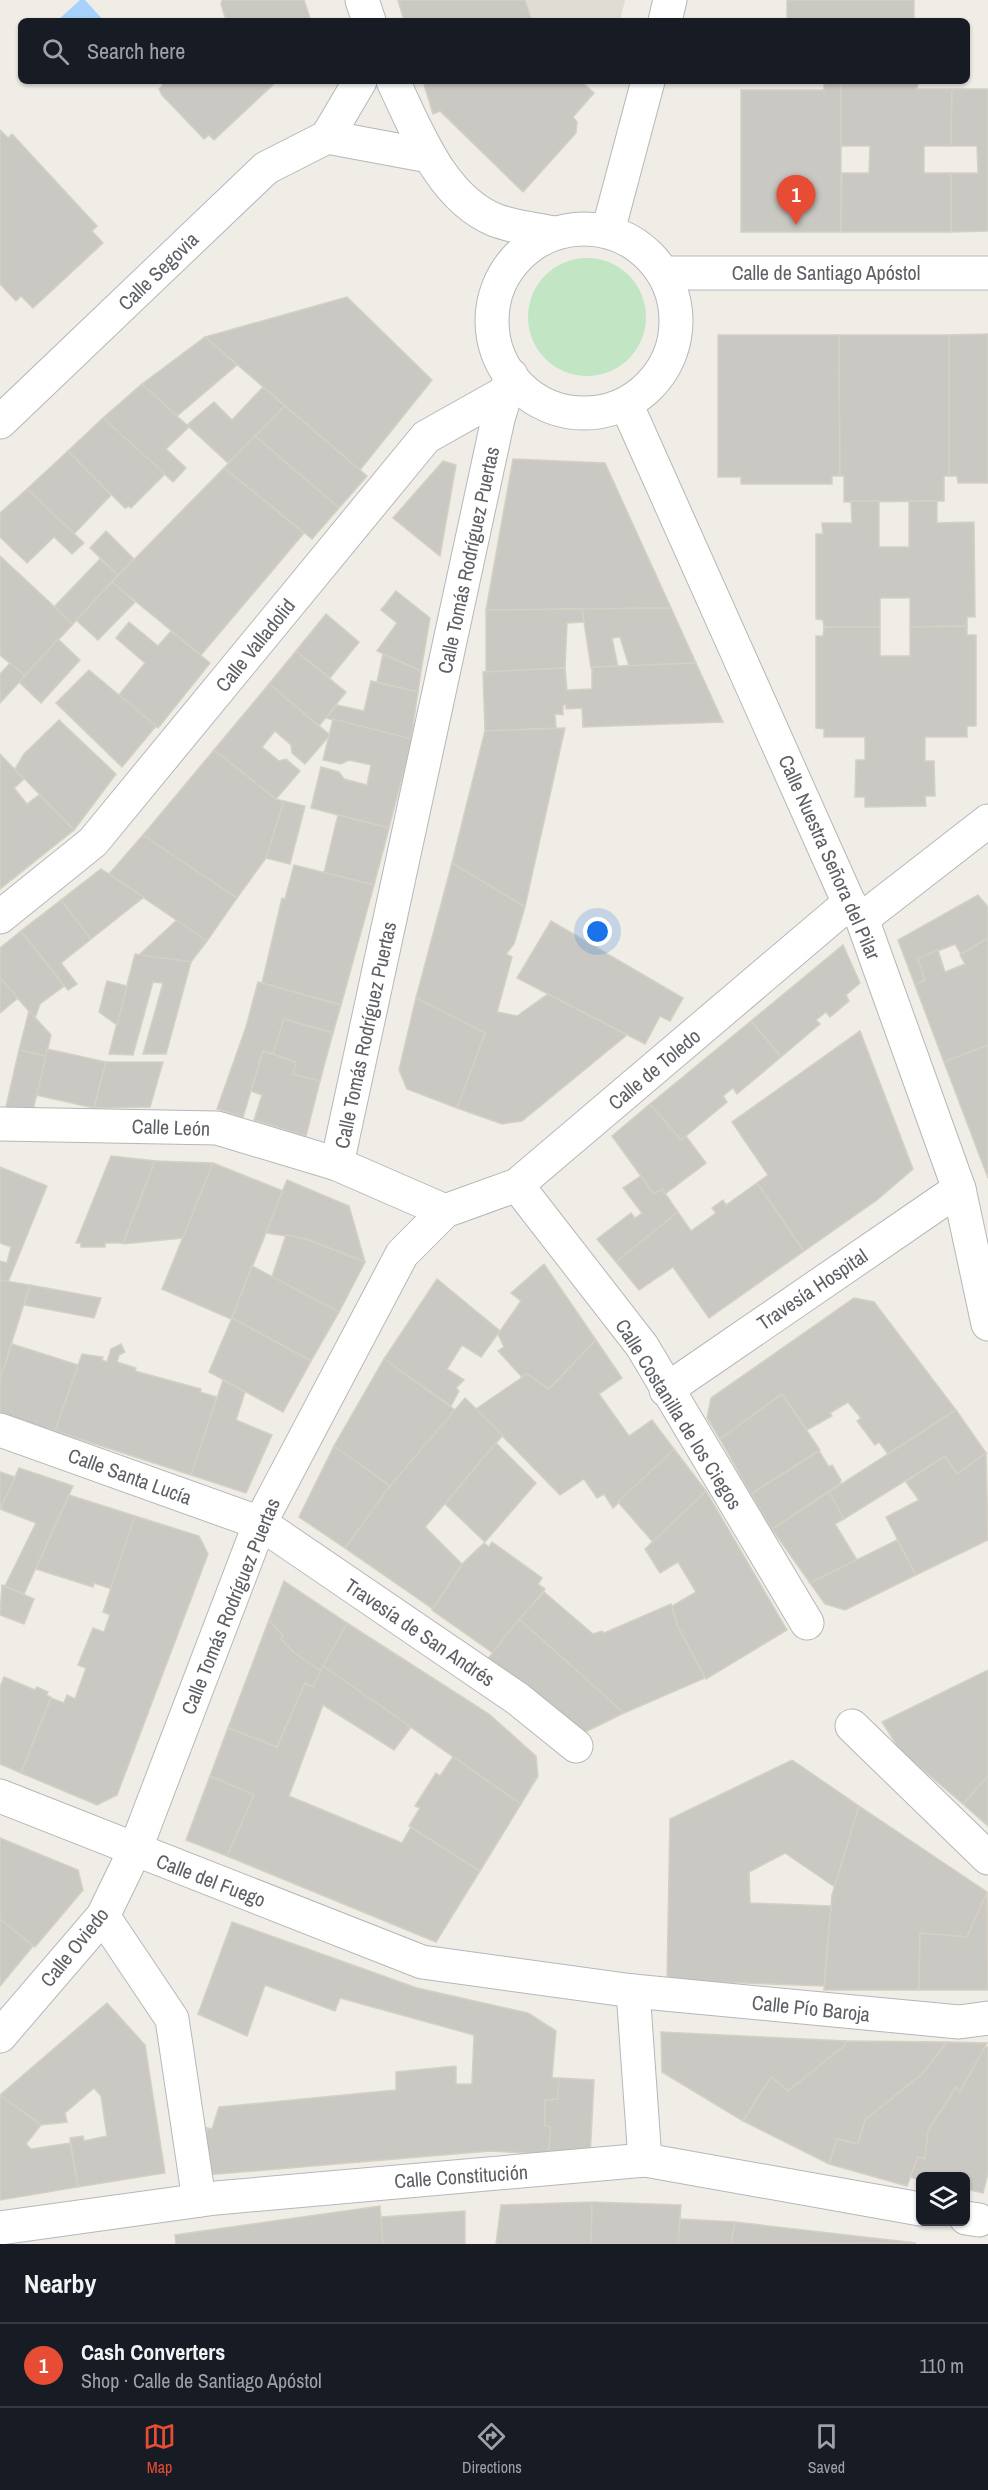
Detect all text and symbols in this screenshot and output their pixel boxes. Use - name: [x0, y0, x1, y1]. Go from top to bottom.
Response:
- search box: [18, 18, 970, 84]
- icon: search: [39, 35, 72, 68]
- text: Search here: [87, 36, 185, 66]
- pin: 1: [776, 176, 816, 225]
- street label: Calle Segovia: [112, 226, 204, 316]
- street label: Calle de Santiago Apóstol: [732, 259, 920, 286]
- street label: Calle Tomás Rodríguez Puertas: [431, 444, 505, 676]
- street label: Calle Valladolid: [209, 593, 301, 697]
- street label: Calle Nuestra Señora del Pilar: [773, 750, 888, 964]
- your location: [583, 917, 612, 946]
- street label: Calle Tomás Rodríguez Puertas: [328, 919, 402, 1151]
- street label: Calle de Toledo: [602, 1022, 706, 1116]
- street label: Calle León: [131, 1112, 211, 1142]
- street label: Travesía Hospital: [751, 1242, 873, 1336]
- street label: Calle Costanilla de los Ciegos: [609, 1314, 749, 1514]
- street label: Calle Santa Lucía: [65, 1441, 195, 1511]
- street label: Calle Tomás Rodríguez Puertas: [174, 1494, 286, 1718]
- street label: Travesía de San Andrés: [340, 1572, 500, 1692]
- street label: Calle del Fuego: [153, 1847, 269, 1913]
- street label: Calle Oviedo: [34, 1902, 114, 1992]
- street label: Calle Pío Baroja: [751, 1988, 871, 2028]
- street label: Calle Constitución: [393, 2158, 529, 2194]
- map controls: [916, 2172, 970, 2226]
- button: layers: [916, 2172, 970, 2226]
- text: Nearby: [24, 2266, 96, 2301]
- text: Cash Converters: [81, 2337, 225, 2367]
- text: 1: [39, 2352, 48, 2379]
- text: 110 m: [920, 2352, 964, 2379]
- text: Shop · Calle de Santiago Apóstol: [81, 2367, 322, 2394]
- tab: Map: [143, 2420, 176, 2478]
- tab: Directions: [462, 2420, 522, 2478]
- tab: Saved: [808, 2420, 845, 2478]

